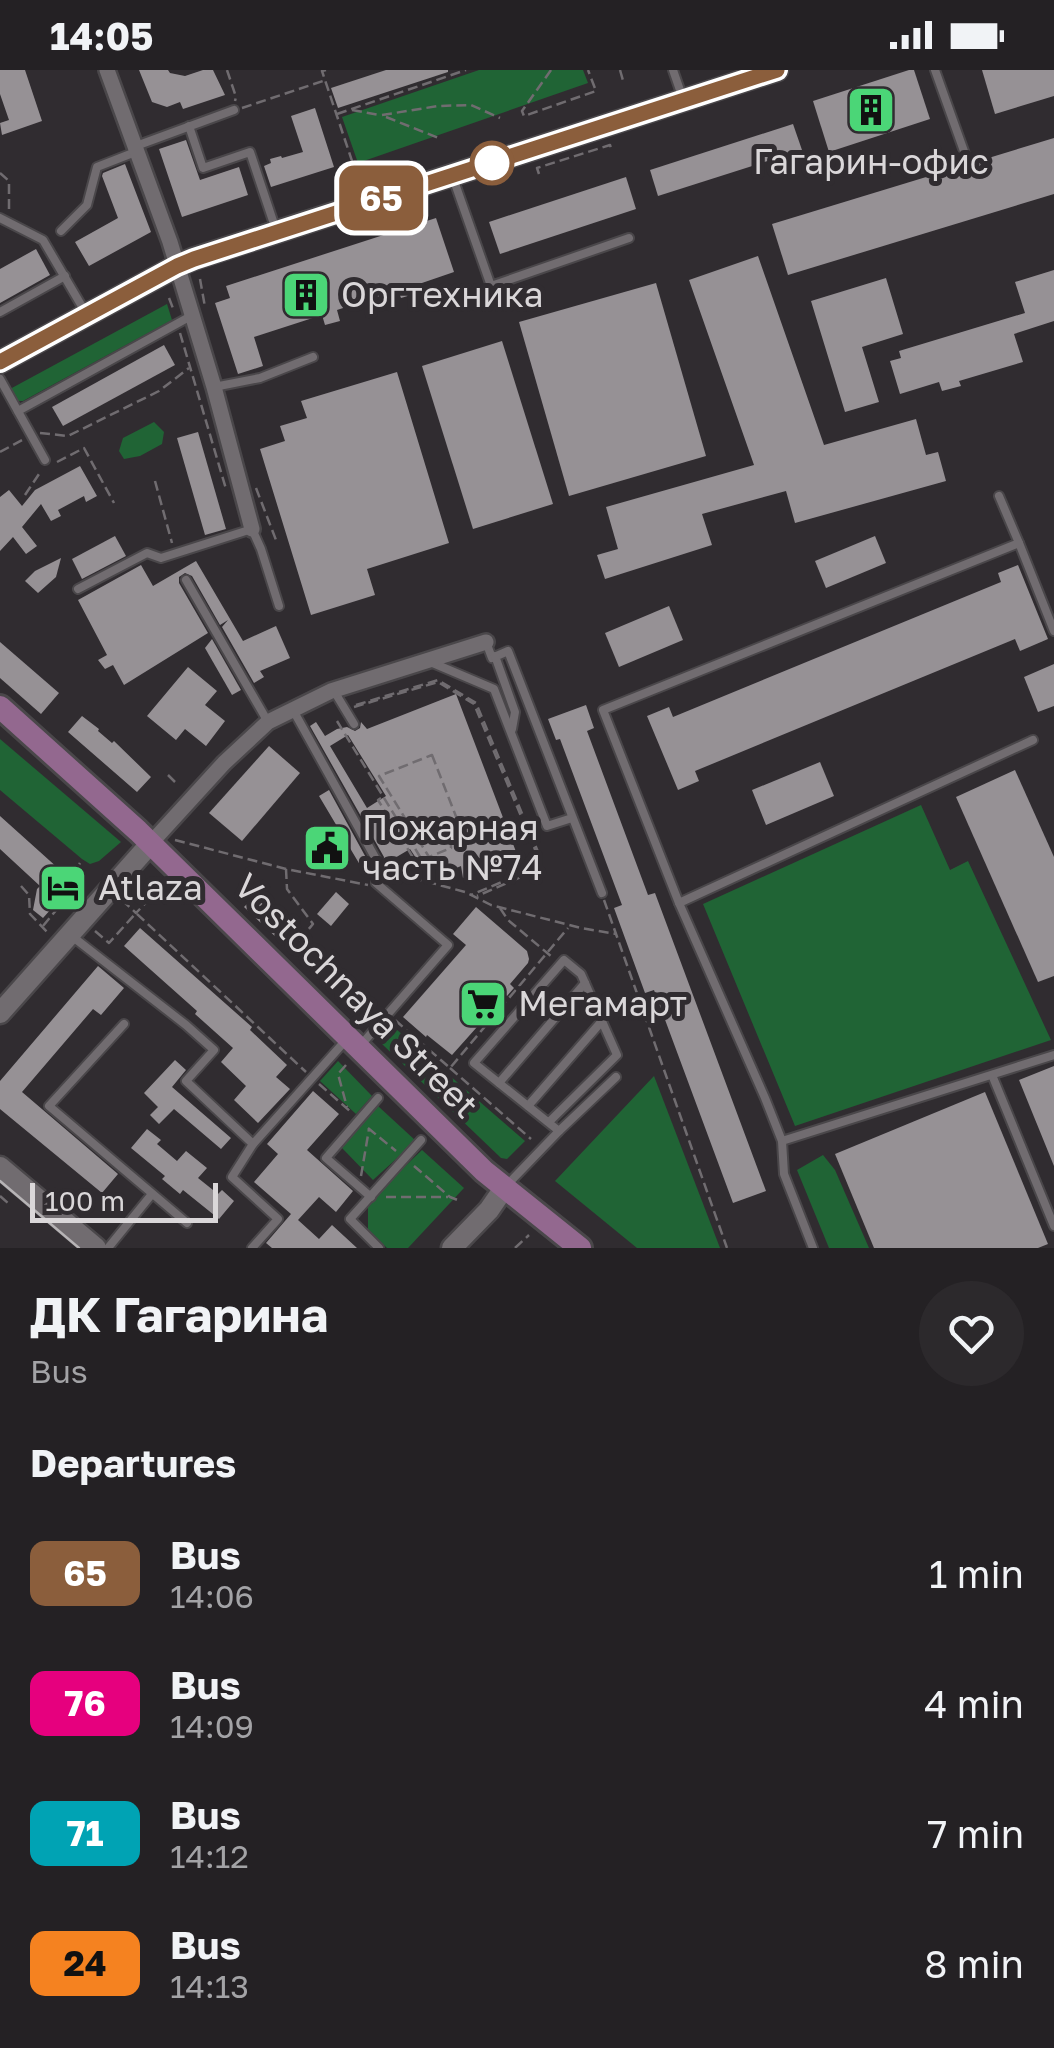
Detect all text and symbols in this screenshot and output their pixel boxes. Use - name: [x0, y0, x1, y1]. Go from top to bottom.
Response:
- text: 14:05: [50, 13, 153, 58]
- building icon: Гагарин-офис: [845, 84, 897, 136]
- place label: Гагарин-офис: [753, 140, 989, 182]
- unlabelled marker: [471, 142, 513, 184]
- line badge: 65: [336, 166, 426, 230]
- text: 65: [359, 177, 403, 219]
- building icon: Оргтехника: [280, 269, 332, 321]
- place label: Оргтехника: [341, 273, 543, 315]
- place label: Пожарная часть №74: [362, 806, 543, 888]
- public building icon: Пожарная часть №74: [301, 822, 353, 874]
- hotel icon: Atlaza: [37, 862, 89, 914]
- street label: Vostochnaya Street: [226, 865, 487, 1126]
- place label: Atlaza: [98, 866, 203, 908]
- supermarket icon: Мегамарт: [457, 978, 509, 1030]
- place label: Мегамарт: [518, 982, 687, 1024]
- scale bar: [30, 1178, 218, 1222]
- text: 100 m: [45, 1184, 125, 1217]
- button: heart: [919, 1281, 1024, 1386]
- text: ДК Гагарина: [30, 1285, 328, 1343]
- text: Bus: [30, 1352, 88, 1390]
- text: Departures: [30, 1440, 236, 1485]
- text: Bus: [170, 1532, 241, 1577]
- text: 1 min: [929, 1551, 1024, 1596]
- text: 65: [63, 1552, 107, 1594]
- text: 14:06: [170, 1577, 254, 1615]
- text: Bus: [170, 1662, 241, 1707]
- text: 4 min: [924, 1681, 1024, 1726]
- text: 76: [64, 1682, 106, 1724]
- text: 14:09: [170, 1707, 254, 1745]
- text: Bus: [170, 1792, 241, 1837]
- text: 7 min: [927, 1811, 1024, 1856]
- text: 71: [66, 1812, 104, 1854]
- text: 14:12: [170, 1837, 249, 1875]
- text: Bus: [170, 1922, 241, 1967]
- text: 8 min: [924, 1941, 1024, 1986]
- text: 24: [63, 1942, 107, 1984]
- text: 14:13: [170, 1967, 249, 2005]

